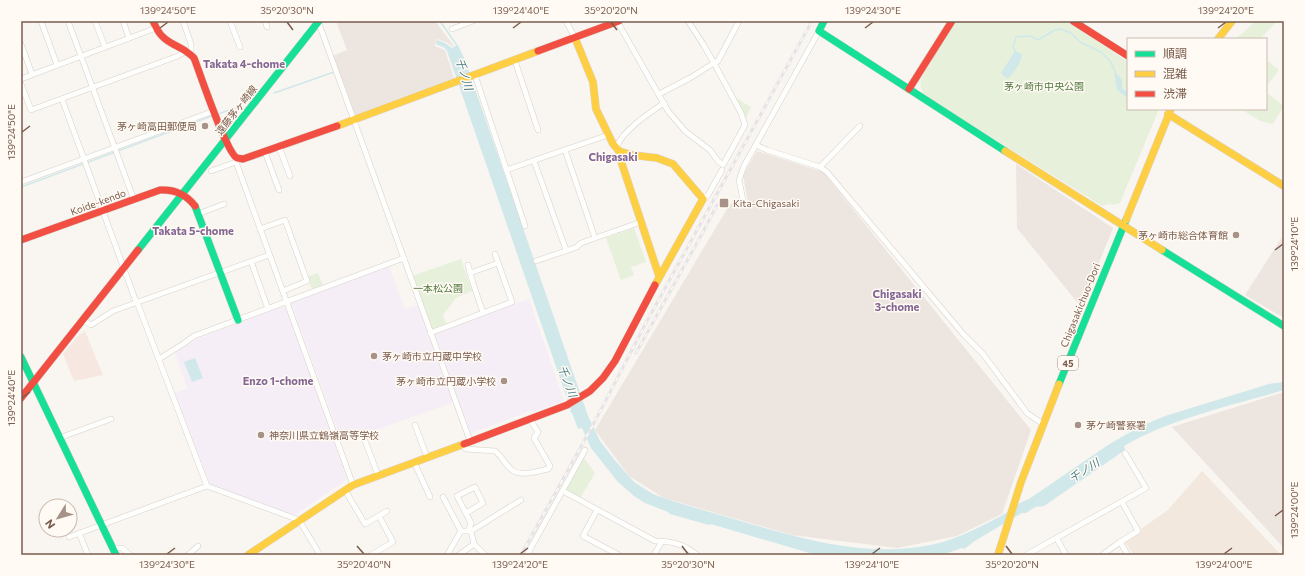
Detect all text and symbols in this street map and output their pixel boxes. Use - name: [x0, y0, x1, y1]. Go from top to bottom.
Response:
- text: 139°24'50"E: [140, 4, 196, 16]
- text: 35°20'30"N: [260, 4, 314, 16]
- text: 139°24'40"E: [493, 4, 549, 16]
- text: 35°20'20"N: [584, 4, 638, 16]
- text: 139°24'30"E: [845, 4, 901, 16]
- text: 139°24'20"E: [1198, 4, 1254, 16]
- legend: [1127, 38, 1267, 110]
- text: 順調: [1163, 46, 1187, 60]
- water label: 千ノ川: [454, 56, 476, 93]
- district label: Takata 4-chome: [203, 57, 285, 70]
- text: 混雑: [1163, 66, 1187, 80]
- park label: 茅ヶ崎市中央公園: [1004, 80, 1084, 92]
- street label: 遠藤茅ヶ崎線: [213, 83, 259, 137]
- text: 渋滞: [1163, 86, 1187, 100]
- text: 139°24'50"E: [5, 104, 17, 160]
- place label: 茅ヶ崎高田郵便局: [117, 120, 197, 132]
- marker: 茅ヶ崎高田郵便局: [200, 121, 210, 131]
- district label: Chigasaki: [588, 150, 638, 163]
- street label: Koide-kendo: [69, 186, 127, 218]
- marker: Kita-Chigasaki: [718, 197, 730, 209]
- place label: Kita-Chigasaki: [733, 197, 799, 209]
- text: 139°24'10"E: [1288, 217, 1300, 271]
- district label: Takata 5-chome: [152, 224, 234, 237]
- place label: 茅ヶ崎市総合体育館: [1138, 229, 1228, 241]
- marker: 茅ヶ崎市総合体育館: [1231, 230, 1241, 240]
- street label: Chigasakichuo-Dori: [1058, 261, 1102, 349]
- park label: 一本松公園: [413, 282, 463, 294]
- district label: Chigasaki 3-chome: [872, 287, 922, 313]
- place label: 茅ヶ崎市立円蔵中学校: [382, 350, 482, 362]
- marker: 茅ヶ崎市立円蔵中学校: [369, 351, 379, 361]
- road number: 45: [1058, 356, 1078, 370]
- water label: 千ノ川: [556, 363, 580, 400]
- text: 139°24'40"E: [5, 370, 17, 426]
- district label: Enzo 1-chome: [243, 374, 313, 387]
- place label: 茅ヶ崎市立円蔵小学校: [396, 375, 496, 387]
- marker: 茅ヶ崎市立円蔵小学校: [499, 376, 509, 386]
- place label: 茅ケ崎警察署: [1086, 419, 1146, 431]
- marker: 茅ケ崎警察署: [1073, 420, 1083, 430]
- place label: 神奈川県立鶴嶺高等学校: [269, 429, 379, 441]
- marker: 神奈川県立鶴嶺高等学校: [256, 430, 266, 440]
- water label: 千ノ川: [1067, 455, 1102, 484]
- text: 139°24'00"E: [1288, 482, 1300, 538]
- north arrow: [38, 498, 78, 538]
- text: N: [42, 517, 57, 532]
- text: 139°24'30"E: [139, 558, 195, 570]
- text: 35°20'40"N: [337, 558, 391, 570]
- text: 139°24'20"E: [492, 558, 548, 570]
- text: 35°20'30"N: [661, 558, 715, 570]
- text: 139°24'10"E: [845, 558, 899, 570]
- text: 35°20'20"N: [985, 558, 1039, 570]
- text: 139°24'00"E: [1196, 558, 1252, 570]

